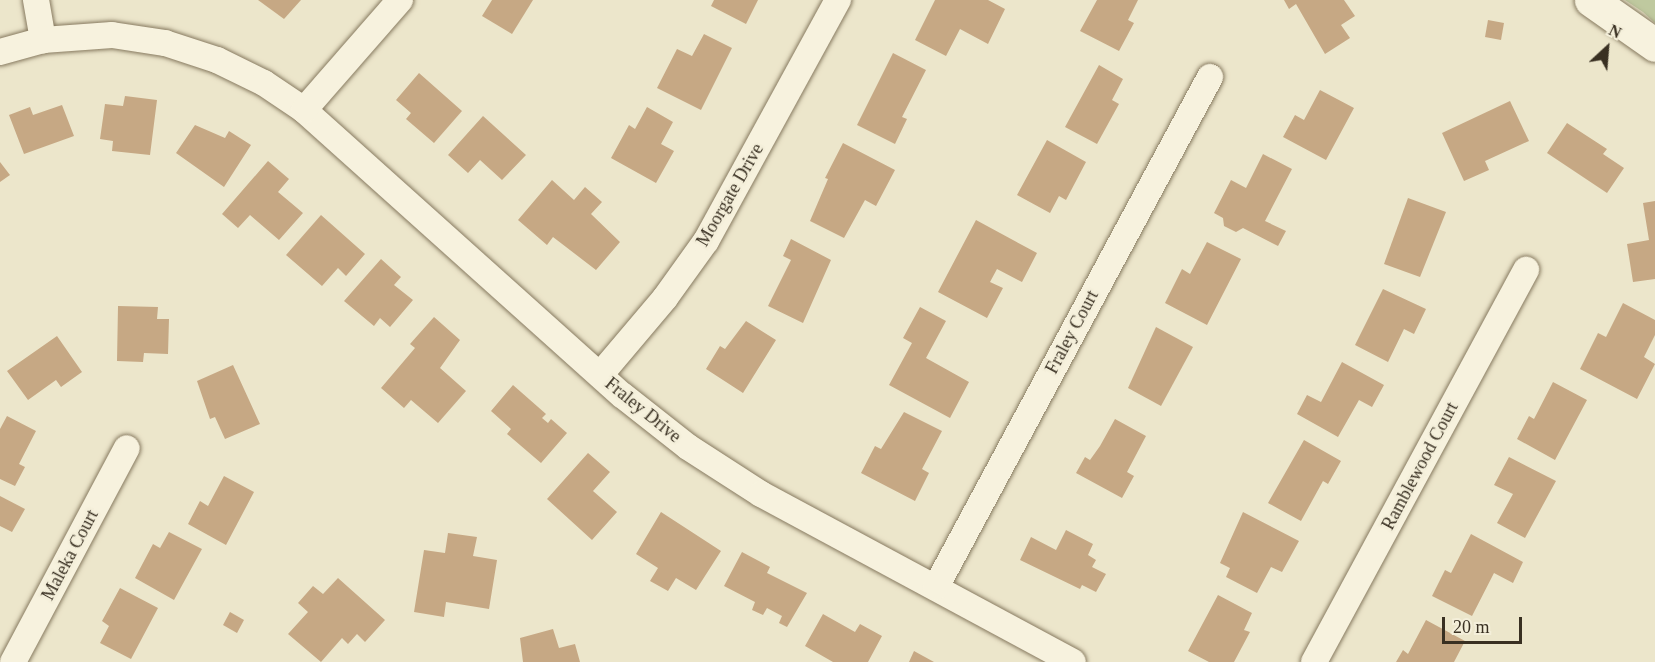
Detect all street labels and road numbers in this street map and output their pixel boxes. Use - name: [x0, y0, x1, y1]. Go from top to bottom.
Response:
- street label: Moorgate Drive: [692, 140, 768, 250]
- street label: Fraley Court: [1041, 287, 1103, 377]
- street label: Fraley Drive: [601, 373, 685, 447]
- street label: Ramblewood Court: [1377, 398, 1463, 534]
- street label: Maleka Court: [37, 506, 103, 604]

